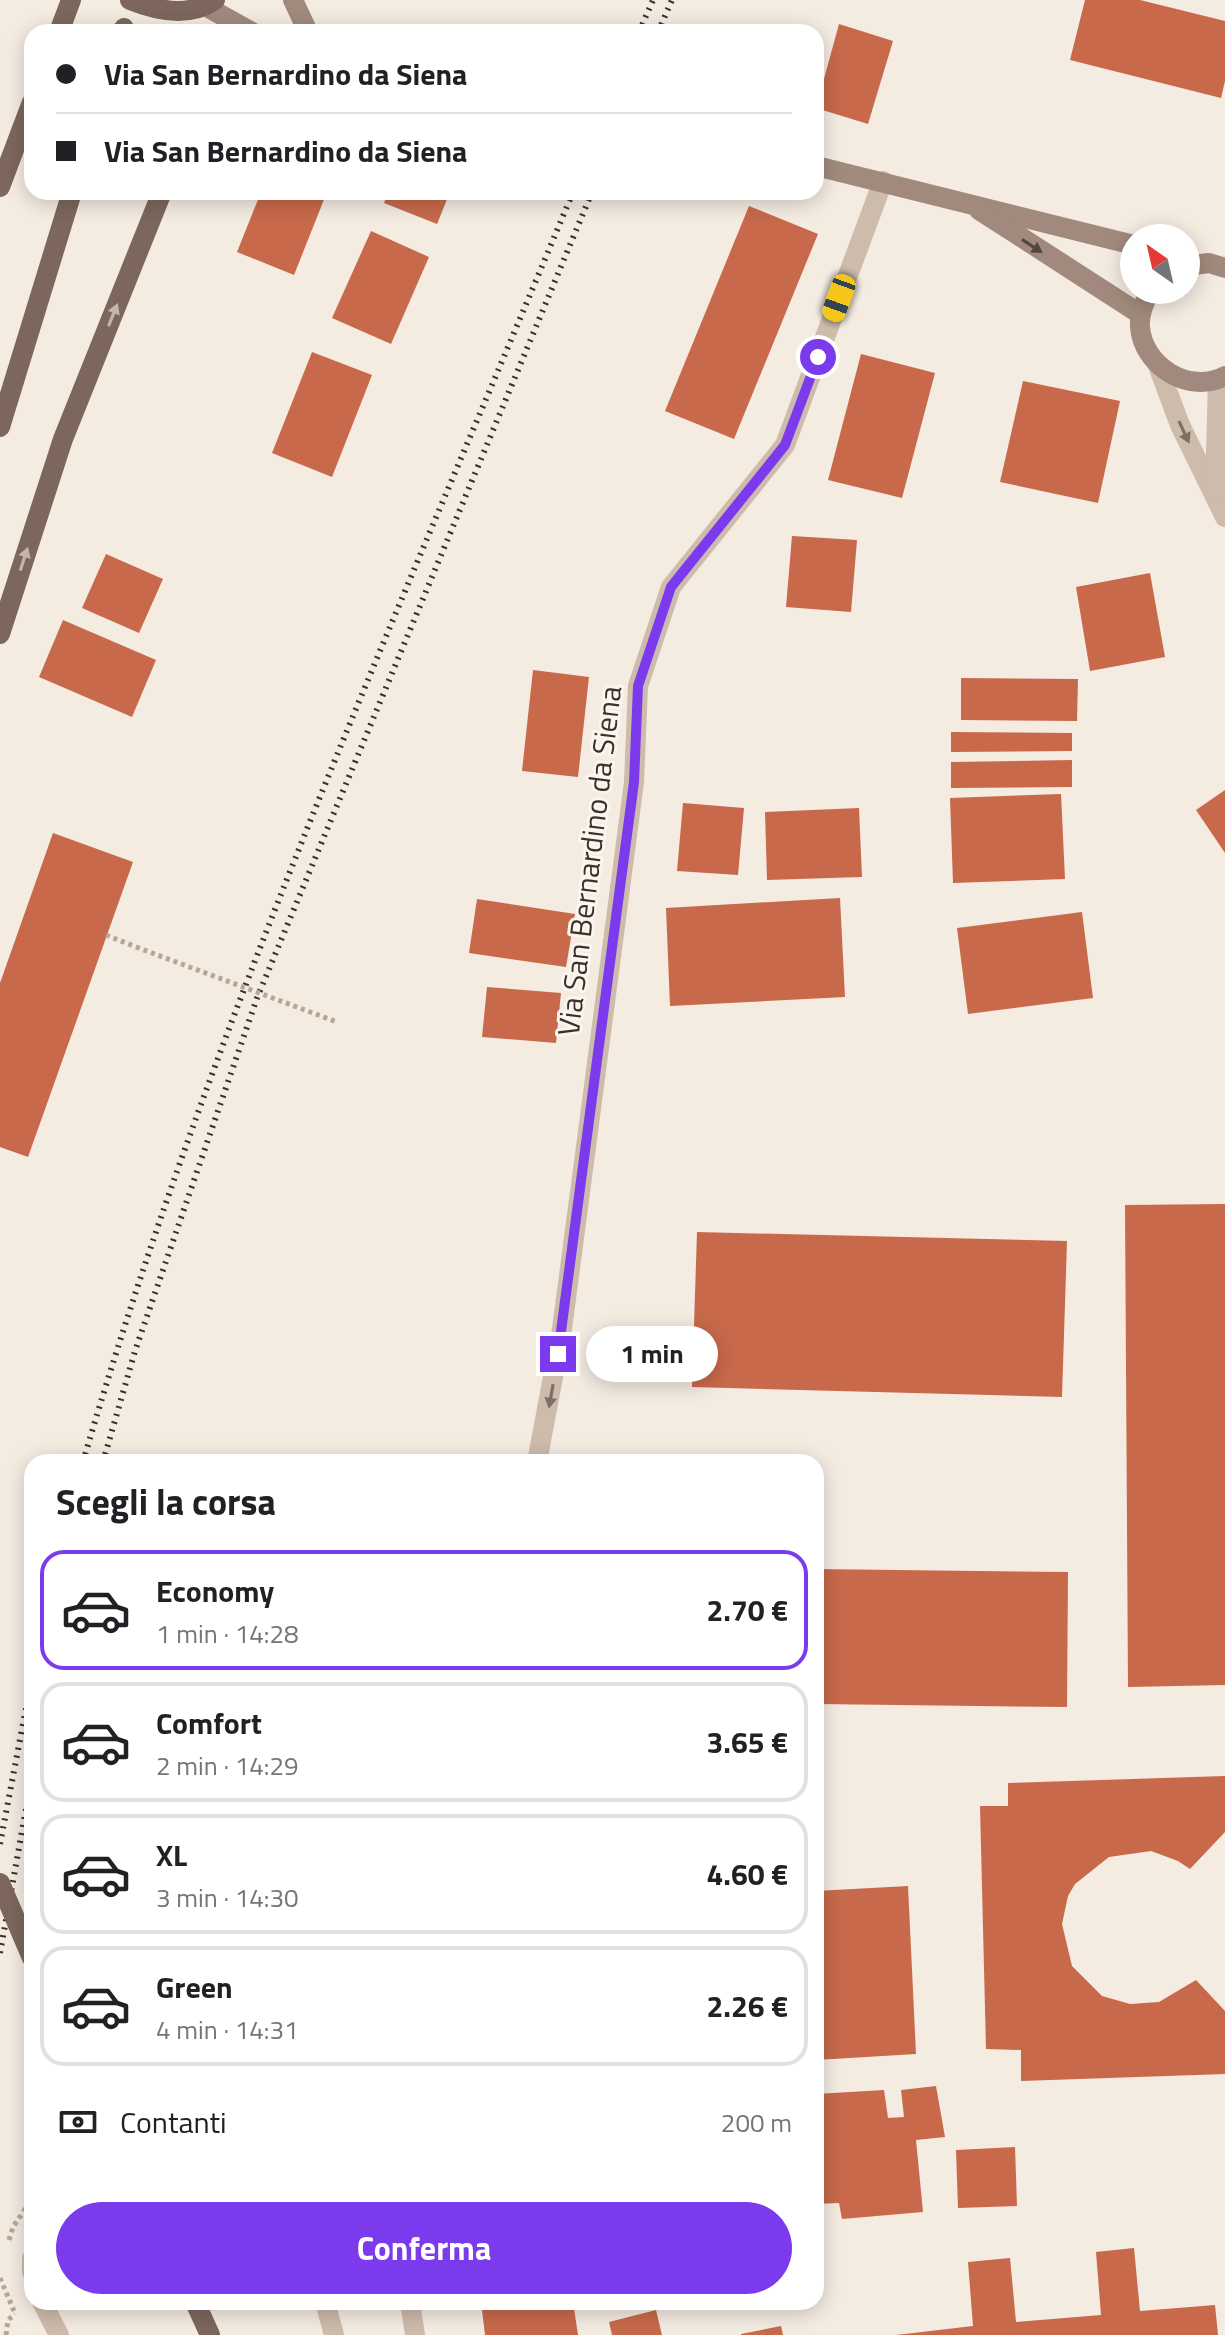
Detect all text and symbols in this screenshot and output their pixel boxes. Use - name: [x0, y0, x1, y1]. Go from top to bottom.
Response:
- text: Via San Bernardino da Siena: [104, 51, 467, 97]
- text: Via San Bernardino da Siena: [104, 128, 467, 174]
- north arrow: [1120, 224, 1200, 304]
- map controls: [1120, 224, 1200, 304]
- one-way arrow: [1022, 239, 1043, 254]
- car: [820, 271, 858, 325]
- one-way arrow: [107, 303, 120, 327]
- route start: [800, 339, 836, 375]
- one-way arrow: [1177, 420, 1190, 443]
- one-way arrow: [18, 547, 31, 571]
- street label: Via San Bernardino da Siena: [545, 683, 633, 1039]
- callout: 1 min: [586, 1326, 718, 1382]
- text: 1 min: [620, 1334, 684, 1373]
- route end: [540, 1336, 576, 1372]
- one-way arrow: [545, 1384, 557, 1409]
- text: Scegli la corsa: [56, 1474, 276, 1529]
- text: Economy: [156, 1568, 274, 1614]
- icon: car: [60, 1574, 132, 1646]
- text: 2.70 €: [707, 1587, 788, 1633]
- text: 1 min · 14:28: [156, 1614, 299, 1653]
- text: Comfort: [156, 1700, 262, 1746]
- icon: car: [60, 1706, 132, 1778]
- text: 3.65 €: [707, 1719, 788, 1765]
- text: 2 min · 14:29: [156, 1746, 299, 1785]
- text: XL: [156, 1832, 187, 1878]
- icon: car: [60, 1838, 132, 1910]
- text: 4.60 €: [707, 1851, 788, 1897]
- text: 3 min · 14:30: [156, 1878, 299, 1917]
- text: Green: [156, 1964, 233, 2010]
- icon: car: [60, 1970, 132, 2042]
- text: 2.26 €: [707, 1983, 788, 2029]
- text: 4 min · 14:31: [156, 2010, 299, 2049]
- text: Contanti: [120, 2099, 227, 2145]
- icon: cash: [56, 2100, 100, 2144]
- text: 200 m: [721, 2103, 792, 2142]
- button: Conferma: [56, 2202, 792, 2294]

